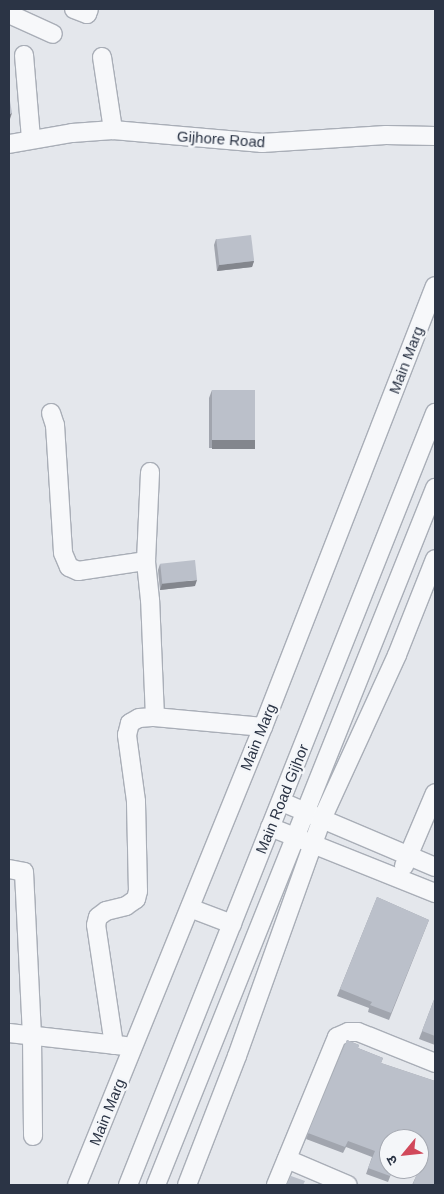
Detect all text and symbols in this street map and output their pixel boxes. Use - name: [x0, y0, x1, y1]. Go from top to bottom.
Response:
- street label: Gijhore Road: [176, 127, 266, 151]
- street label: Main Marg: [385, 324, 427, 396]
- street label: Main Marg: [236, 701, 280, 773]
- street label: Main Road Gijhor: [252, 742, 312, 856]
- street label: Main Marg: [85, 1076, 129, 1148]
- north arrow: [379, 1129, 429, 1179]
- text: उ: [383, 1153, 401, 1168]

